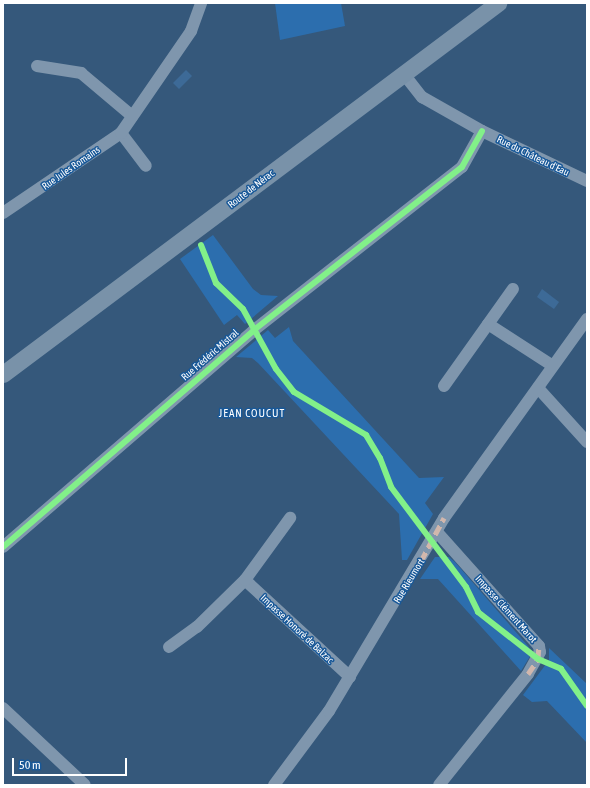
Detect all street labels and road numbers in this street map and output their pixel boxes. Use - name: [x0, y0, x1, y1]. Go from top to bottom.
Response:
- street label: Rue du Château d'Eau: [495, 133, 571, 179]
- street label: Rue Jules Romains: [40, 144, 102, 192]
- street label: Route de Nérac: [225, 167, 277, 211]
- street label: Rue Frédéric Mistral: [179, 327, 241, 383]
- street label: Rue Rieumort: [391, 556, 427, 606]
- street label: Impasse Clément Marot: [473, 573, 539, 645]
- street label: Impasse Honoré de Balzac: [258, 592, 336, 666]

